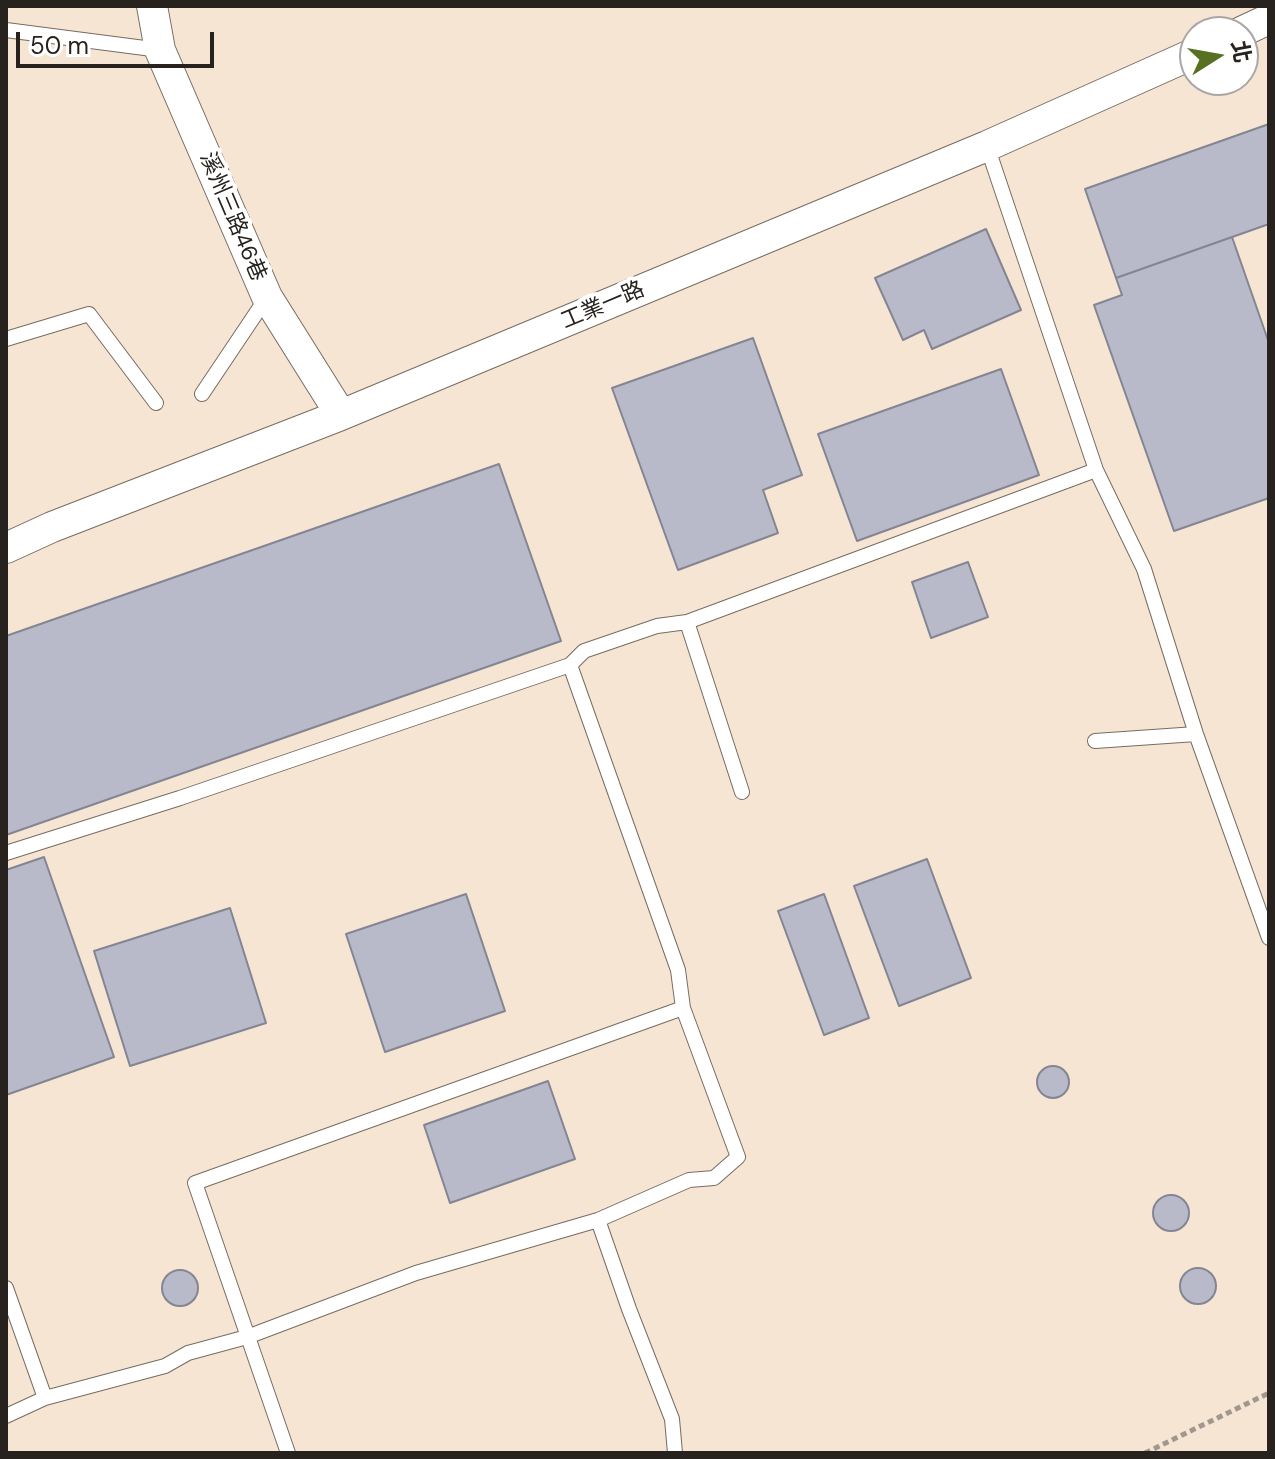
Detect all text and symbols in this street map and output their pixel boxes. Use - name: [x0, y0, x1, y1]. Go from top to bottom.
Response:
- scale bar: [20, 16, 218, 66]
- north arrow: [1179, 16, 1259, 96]
- text: 50 m: [30, 30, 89, 61]
- text: 北: [1225, 38, 1257, 65]
- street label: 溪州三路46巷: [193, 149, 271, 285]
- street label: 工業一路: [557, 277, 649, 335]

